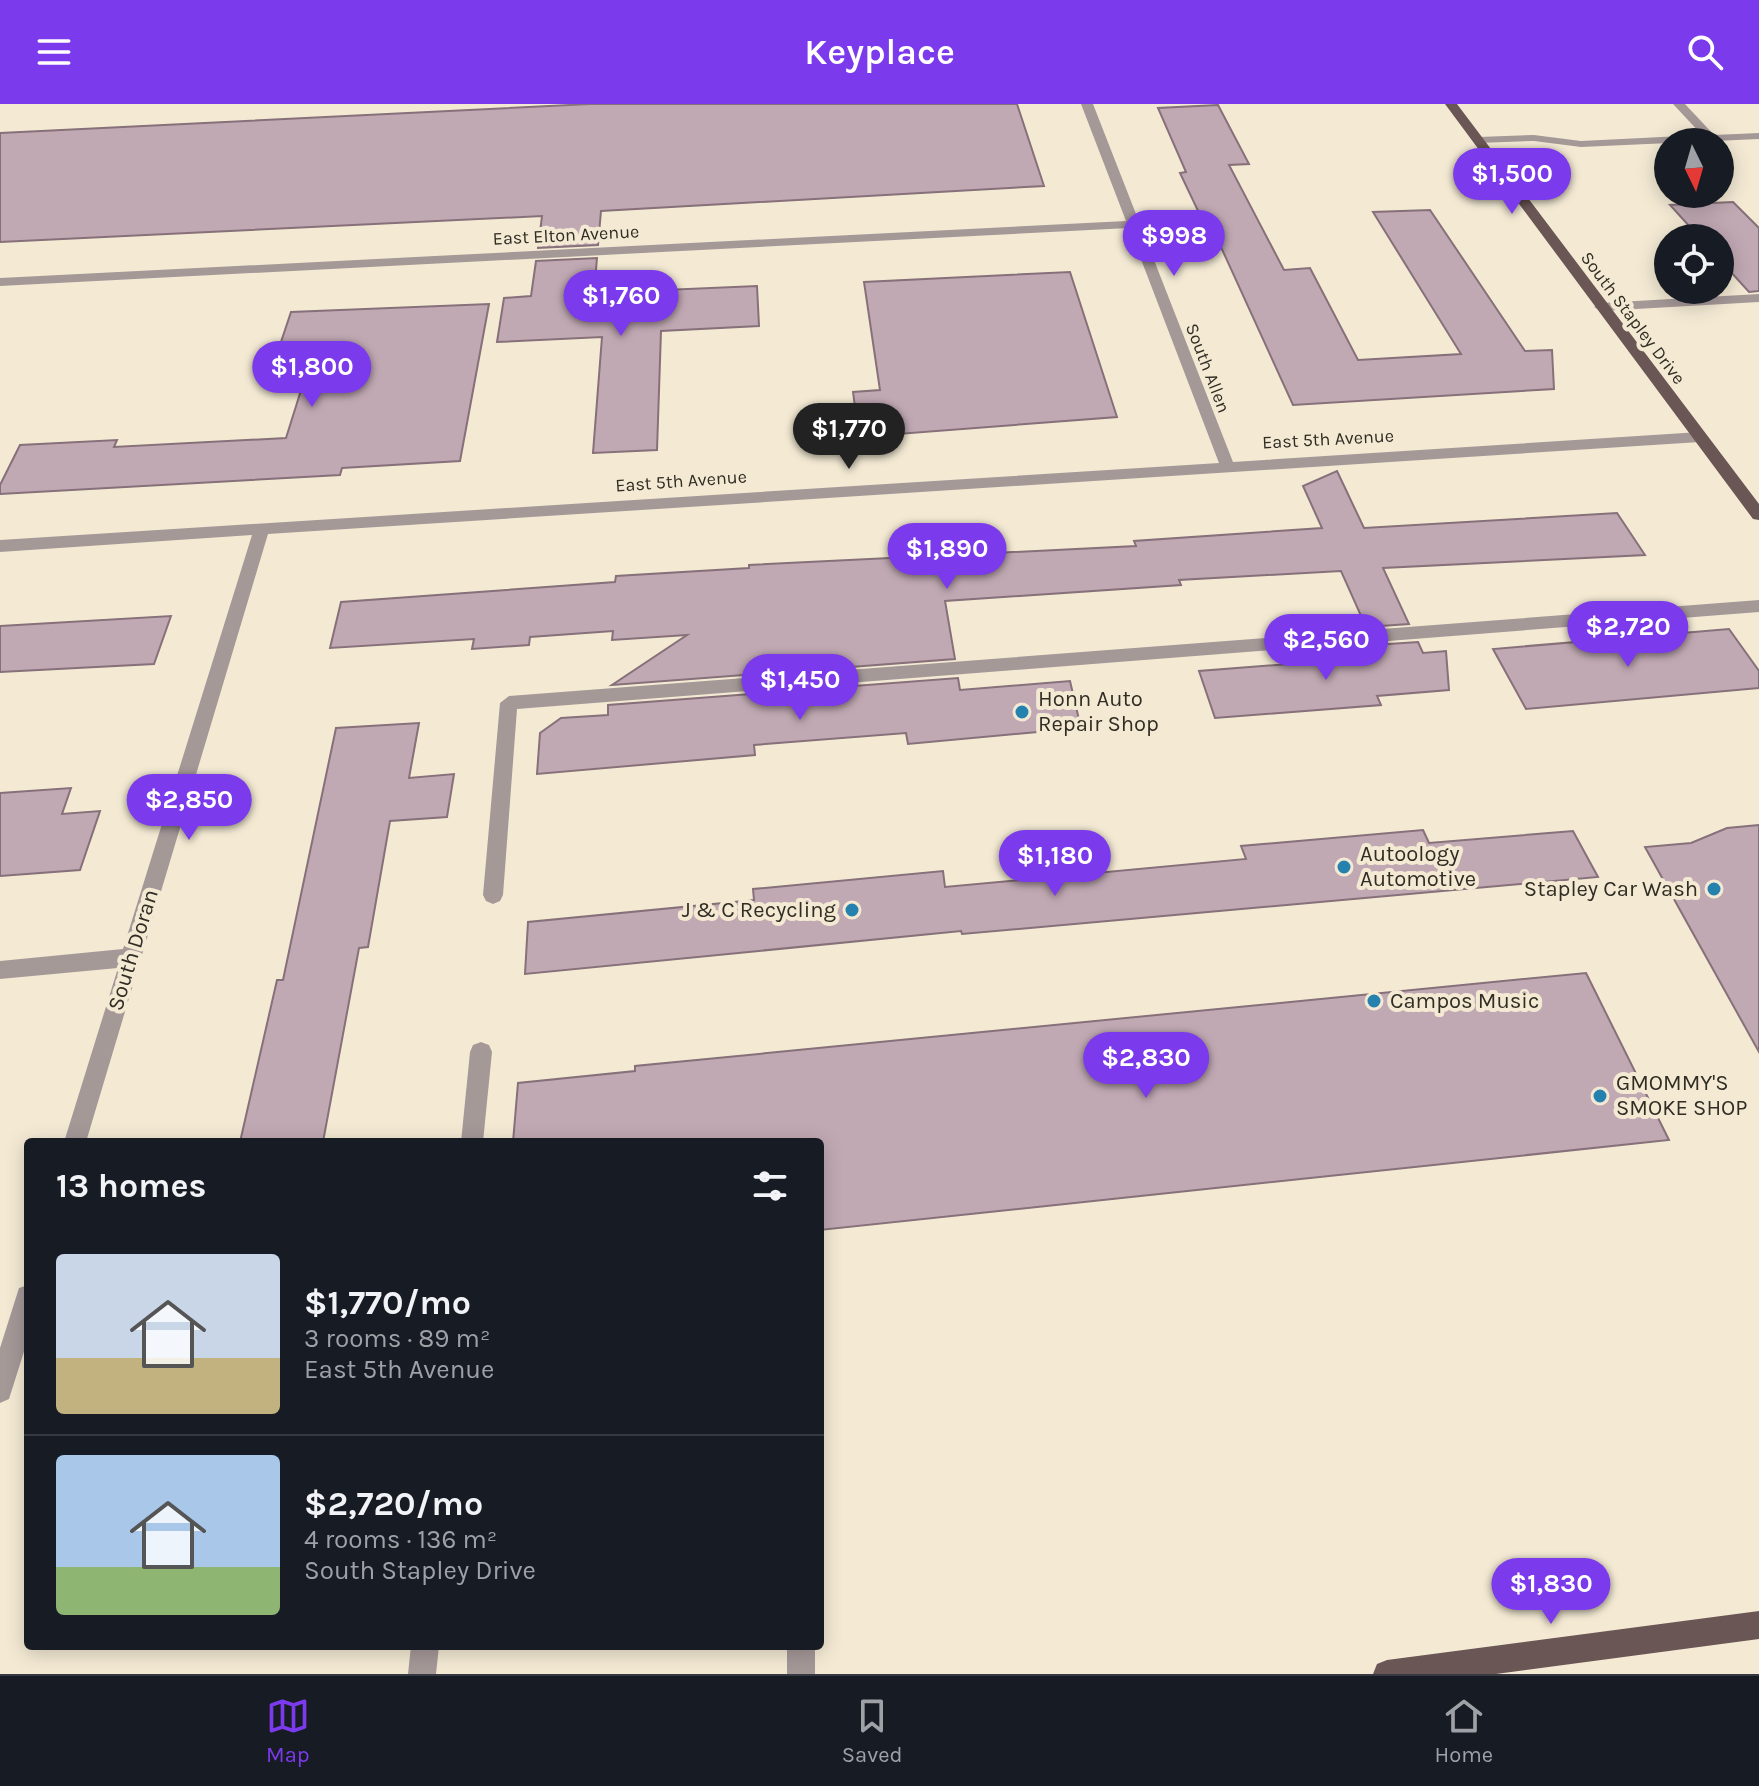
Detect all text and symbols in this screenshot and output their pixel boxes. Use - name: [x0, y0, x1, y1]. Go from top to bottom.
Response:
- icon: menu: [32, 30, 76, 74]
- icon: search: [1683, 30, 1727, 74]
- text: Keyplace: [804, 31, 955, 73]
- north arrow: [1654, 128, 1734, 208]
- map controls: [1654, 128, 1734, 304]
- pin: $1,500: [1447, 148, 1577, 216]
- text: $1,500: [1471, 158, 1553, 189]
- pin: $998: [1127, 210, 1221, 278]
- street label: East Elton Avenue: [492, 220, 640, 250]
- text: $998: [1141, 220, 1207, 251]
- button: locate: [1654, 224, 1734, 304]
- street label: South Stapley Drive: [1576, 247, 1690, 389]
- pin: $1,760: [556, 270, 686, 338]
- text: $1,760: [582, 280, 660, 311]
- street label: South Allen: [1181, 320, 1235, 416]
- pin: $1,800: [247, 341, 377, 409]
- text: $1,800: [270, 351, 354, 382]
- pin: $1,770: [784, 403, 914, 471]
- text: $1,770: [811, 413, 887, 444]
- street label: East 5th Avenue: [1262, 425, 1394, 453]
- street label: East 5th Avenue: [614, 465, 748, 497]
- pin: $1,890: [882, 523, 1012, 591]
- text: $1,890: [906, 533, 988, 564]
- pin: $2,720: [1563, 601, 1693, 669]
- text: $2,720: [1585, 611, 1671, 642]
- pin: $2,560: [1261, 614, 1391, 682]
- text: $2,560: [1282, 624, 1370, 655]
- pin: $1,450: [735, 654, 865, 722]
- text: $1,450: [760, 664, 840, 695]
- place label: Honn Auto Repair Shop: [1038, 686, 1159, 737]
- marker: Honn Auto Repair Shop: [1013, 703, 1031, 721]
- pin: $2,850: [124, 774, 254, 842]
- text: $2,850: [145, 784, 233, 815]
- pin: $1,180: [990, 830, 1120, 898]
- text: $1,180: [1017, 840, 1093, 871]
- place label: Autoology Automotive: [1360, 841, 1476, 892]
- marker: Autoology Automotive: [1335, 858, 1353, 876]
- place label: Stapley Car Wash: [1524, 876, 1698, 902]
- marker: Stapley Car Wash: [1705, 880, 1723, 898]
- street label: South Doran: [102, 886, 164, 1014]
- place label: J & C Recycling: [682, 897, 837, 923]
- marker: J & C Recycling: [843, 901, 861, 919]
- place label: Campos Music: [1390, 988, 1539, 1014]
- marker: Campos Music: [1365, 992, 1383, 1010]
- pin: $2,830: [1081, 1032, 1211, 1100]
- text: $2,830: [1101, 1042, 1191, 1073]
- place label: GMOMMY'S SMOKE SHOP: [1616, 1070, 1747, 1121]
- marker: GMOMMY'S SMOKE SHOP: [1591, 1087, 1609, 1105]
- icon: filters: [748, 1164, 792, 1208]
- text: 13 homes: [56, 1166, 207, 1206]
- text: $1,770/mo: [304, 1283, 471, 1323]
- icon: home: [120, 1286, 216, 1382]
- text: 3 rooms · 89 m²: [304, 1323, 490, 1354]
- text: East 5th Avenue: [304, 1354, 494, 1385]
- text: $2,720/mo: [304, 1484, 483, 1524]
- icon: home: [120, 1487, 216, 1583]
- text: 4 rooms · 136 m²: [304, 1524, 497, 1555]
- text: South Stapley Drive: [304, 1555, 536, 1586]
- pin: $1,830: [1486, 1558, 1616, 1626]
- text: $1,830: [1509, 1568, 1593, 1599]
- tab: Map: [266, 1694, 310, 1768]
- tab: Saved: [842, 1694, 903, 1768]
- tab: Home: [1434, 1694, 1493, 1768]

